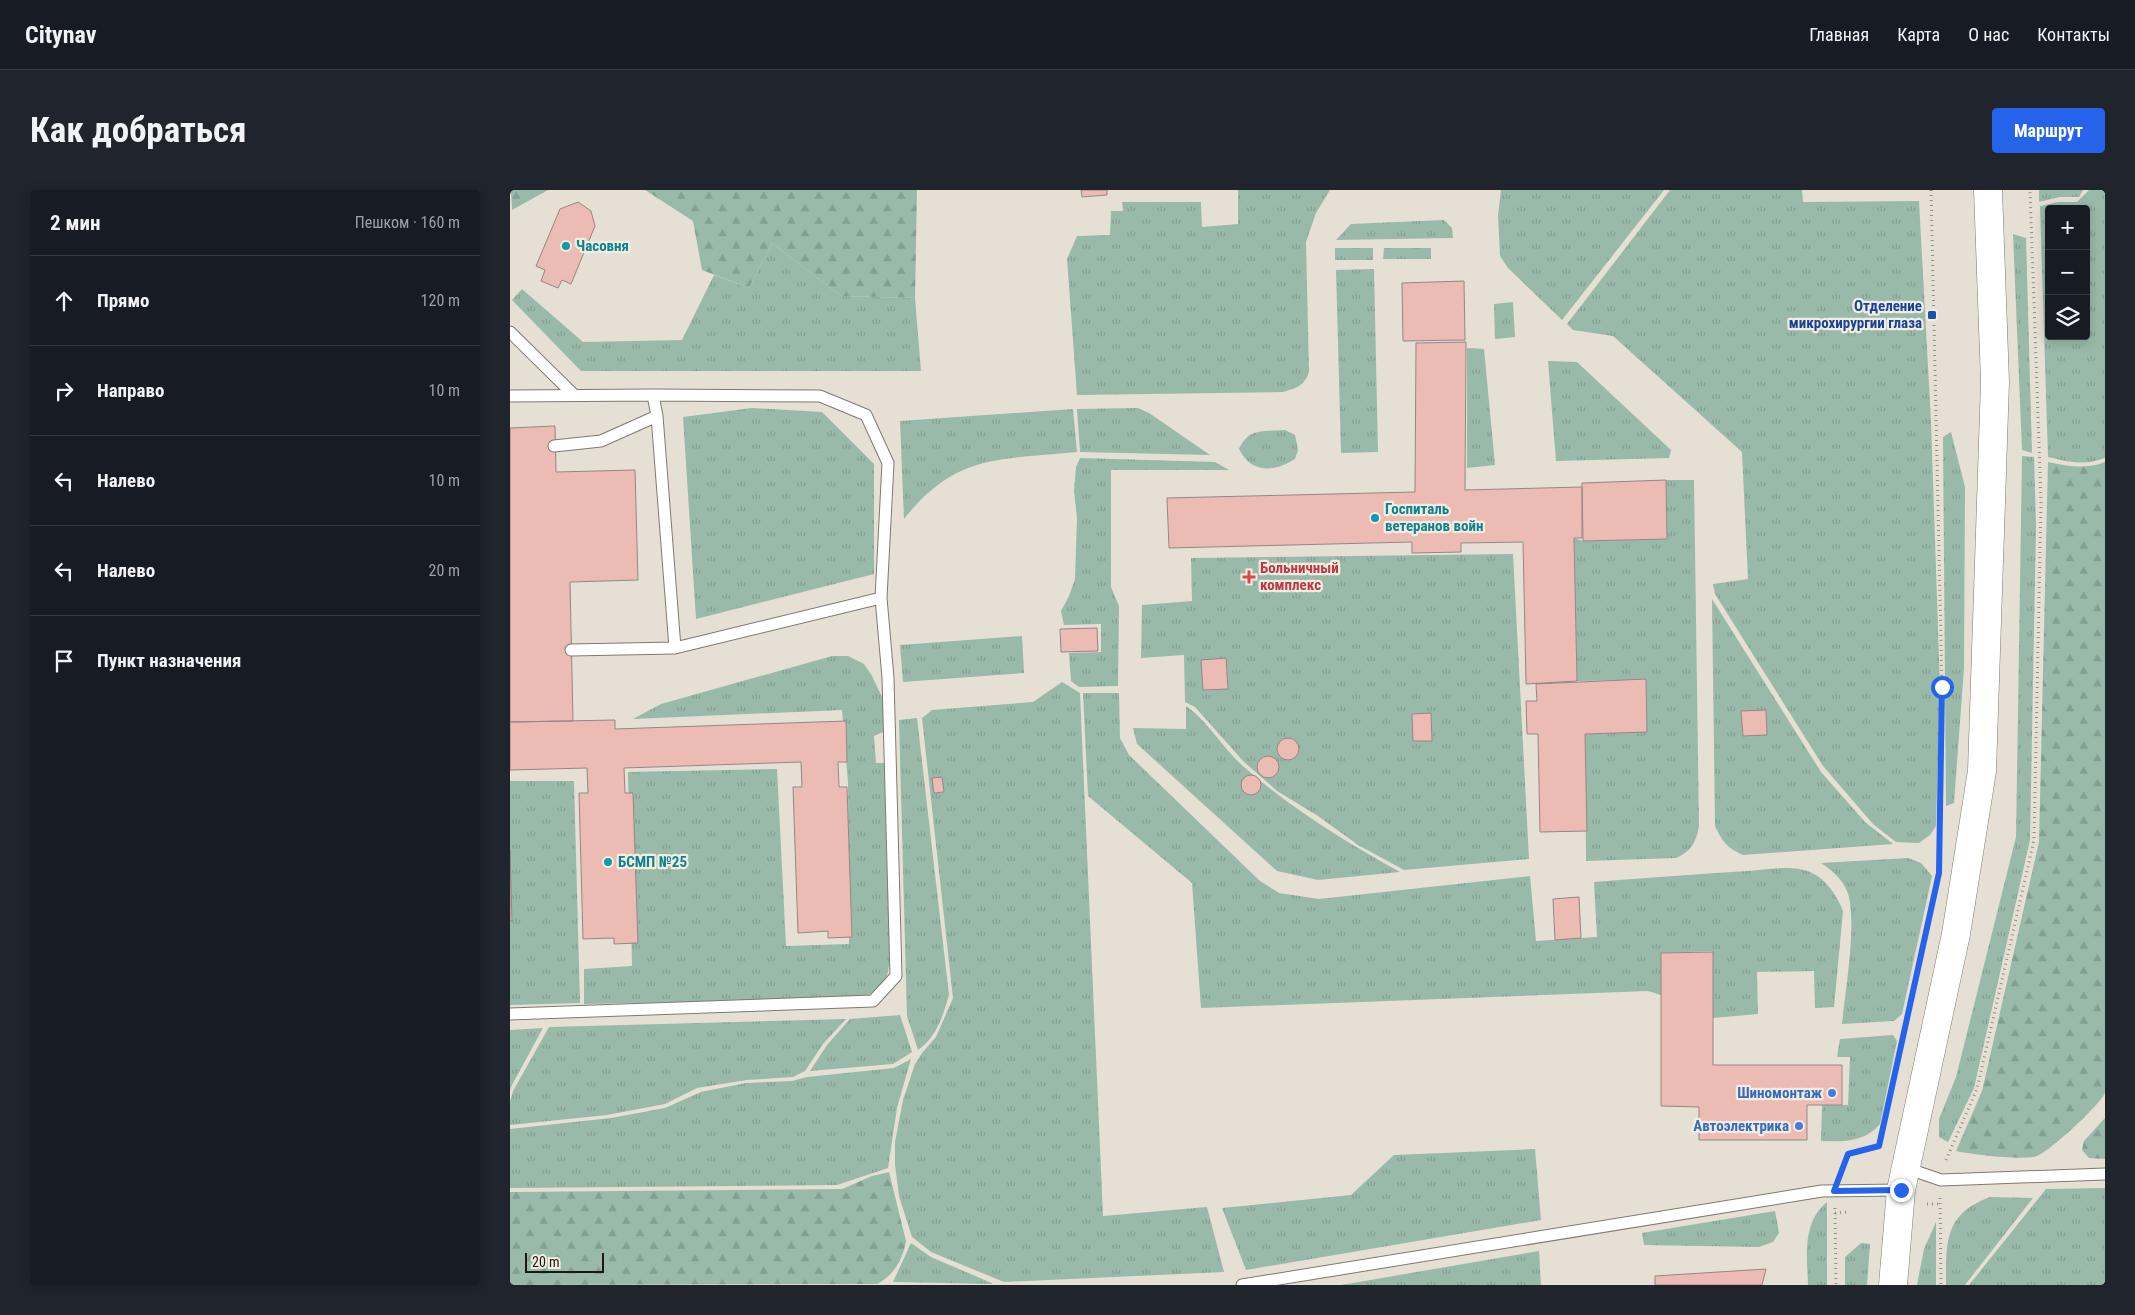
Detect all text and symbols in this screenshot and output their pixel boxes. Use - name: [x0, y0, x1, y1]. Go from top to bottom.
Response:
- text: Citynav: [25, 21, 96, 49]
- text: Главная: [1809, 24, 1869, 45]
- text: Карта: [1897, 24, 1940, 45]
- text: О нас: [1968, 24, 2009, 45]
- text: Контакты: [2037, 24, 2110, 45]
- button: Маршрут: [1992, 108, 2105, 153]
- text: Как добраться: [30, 110, 246, 151]
- map controls: [2045, 205, 2090, 340]
- button: +: [2045, 205, 2090, 250]
- text: 2 мин: [50, 211, 100, 235]
- text: Пешком · 160 m: [355, 213, 460, 232]
- place label: Часовня: [576, 237, 629, 255]
- marker: Часовня: [560, 240, 572, 252]
- button: −: [2045, 250, 2090, 295]
- icon: ahead: [50, 287, 78, 315]
- text: Прямо: [97, 289, 150, 312]
- text: 120 m: [421, 291, 460, 310]
- button: layers: [2045, 295, 2090, 340]
- place label: Отделение микрохирургии глаза: [1789, 297, 1922, 332]
- marker: Отделение микрохирургии глаза: [1926, 309, 1938, 321]
- icon: right: [50, 377, 78, 405]
- text: Направо: [97, 379, 164, 402]
- text: 10 m: [428, 381, 460, 400]
- icon: left: [50, 467, 78, 495]
- text: Налево: [97, 469, 155, 492]
- text: 10 m: [428, 471, 460, 490]
- place label: Госпиталь ветеранов войн: [1385, 500, 1483, 535]
- marker: Госпиталь ветеранов войн: [1369, 512, 1381, 524]
- icon: left: [50, 557, 78, 585]
- text: Налево: [97, 559, 155, 582]
- place label: Больничный комплекс: [1260, 559, 1339, 594]
- text: 20 m: [428, 561, 460, 580]
- marker: Больничный комплекс: [1242, 570, 1256, 584]
- icon: arrive: [50, 647, 78, 675]
- text: Пункт назначения: [97, 649, 241, 672]
- route start: [1931, 676, 1954, 699]
- place label: БСМП №25: [618, 853, 687, 871]
- marker: БСМП №25: [602, 856, 614, 868]
- place label: Шиномонтаж: [1737, 1084, 1822, 1102]
- marker: Шиномонтаж: [1826, 1087, 1838, 1099]
- place label: Автоэлектрика: [1693, 1117, 1789, 1135]
- marker: Автоэлектрика: [1793, 1120, 1805, 1132]
- route end: [1890, 1179, 1913, 1202]
- scale bar: [525, 1250, 604, 1273]
- text: 20 m: [532, 1254, 560, 1270]

